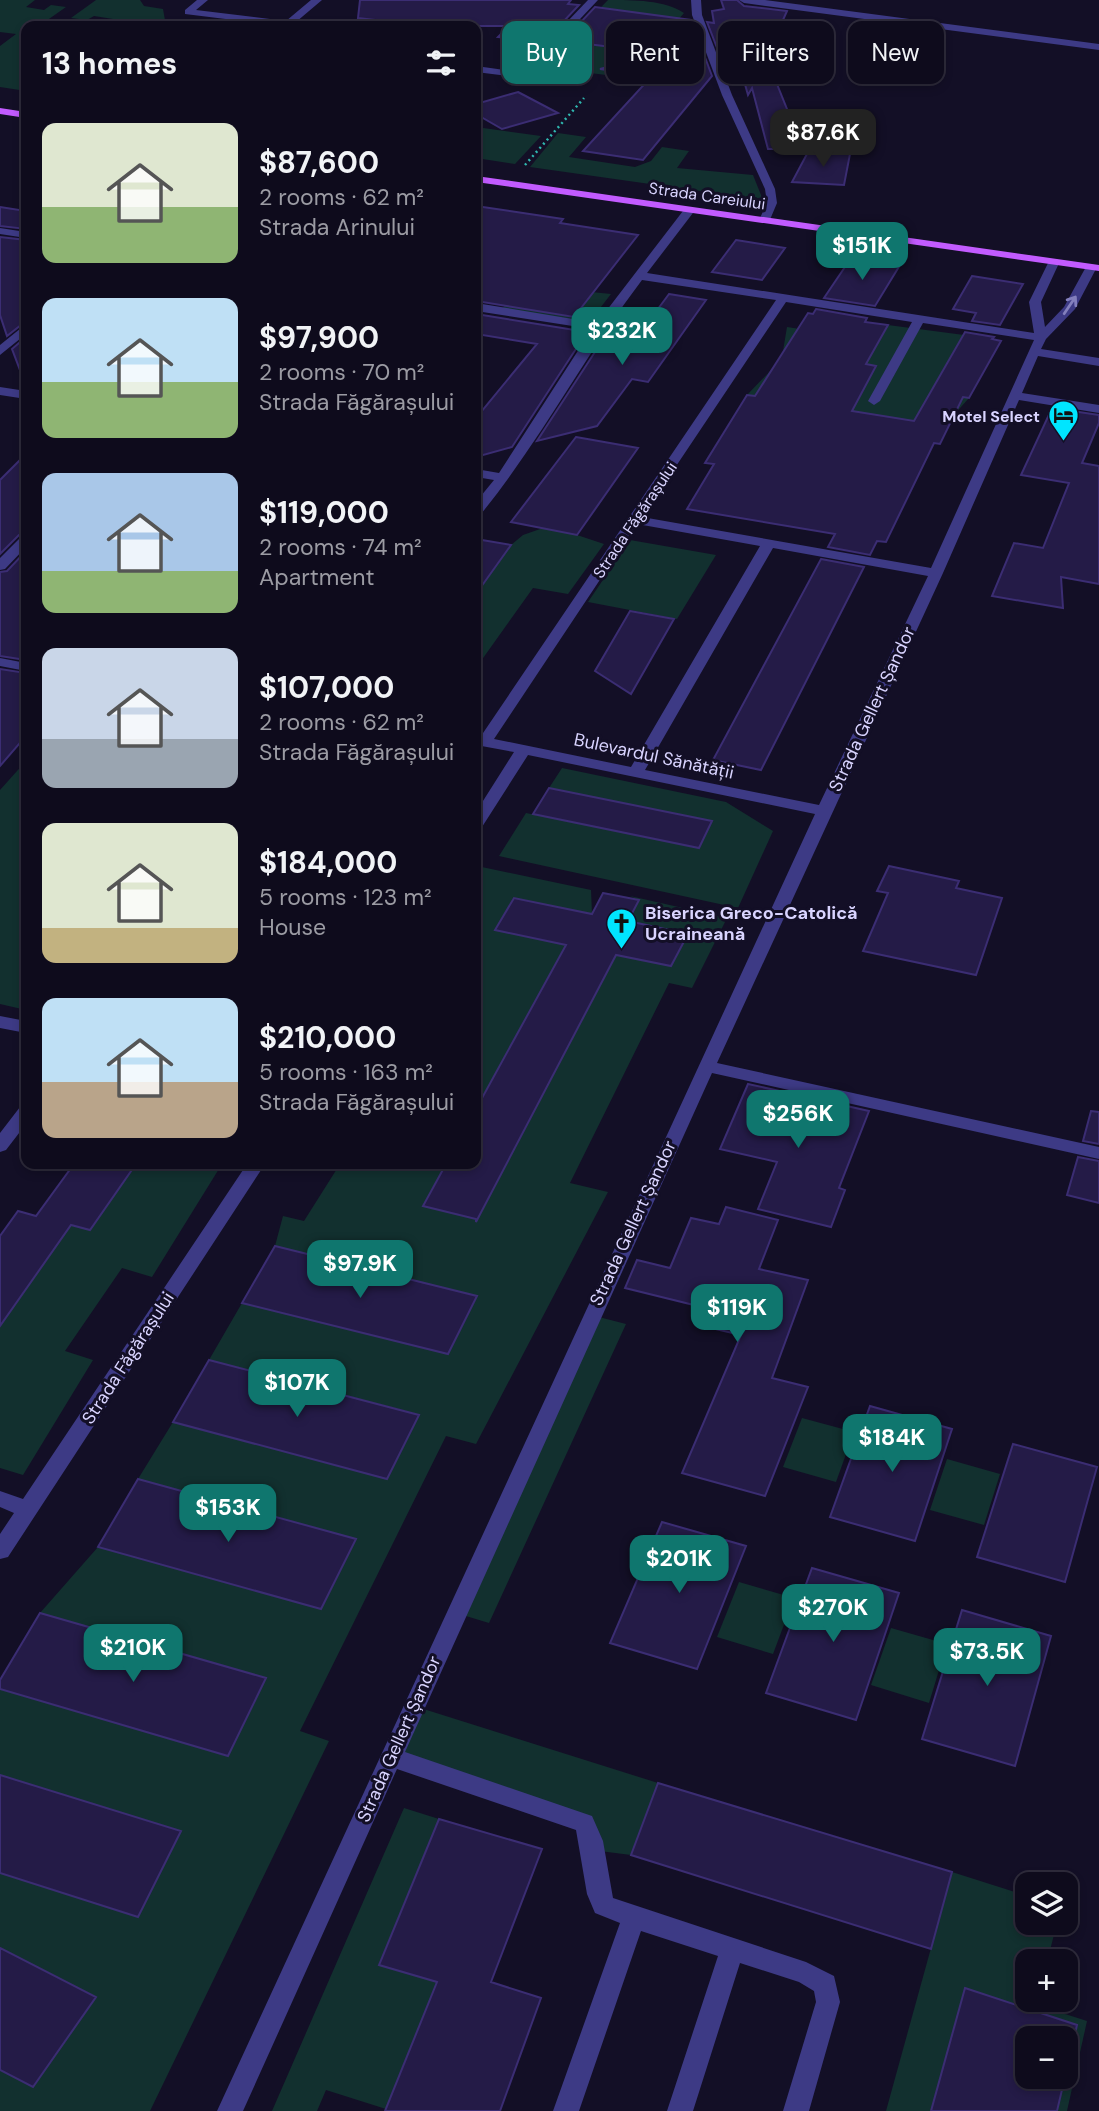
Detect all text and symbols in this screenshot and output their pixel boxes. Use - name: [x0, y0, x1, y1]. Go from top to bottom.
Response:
- chip: Buy: [502, 21, 592, 84]
- chip: Rent: [606, 21, 704, 84]
- chip: Filters: [718, 21, 834, 84]
- chip: New: [848, 21, 944, 84]
- text: 13 homes: [42, 44, 177, 83]
- icon: filters: [422, 44, 460, 82]
- pin: $87.6K: [766, 110, 880, 169]
- text: $87.6K: [786, 117, 860, 147]
- text: $87,600: [259, 143, 379, 182]
- icon: home: [98, 151, 182, 235]
- street label: Strada Careiului: [647, 177, 767, 215]
- text: 2 rooms · 62 m²: [259, 182, 424, 212]
- text: Strada Arinului: [259, 212, 415, 242]
- pin: $151K: [813, 222, 911, 282]
- text: $151K: [832, 230, 892, 260]
- one-way arrow: [1063, 296, 1077, 315]
- pin: $232K: [573, 308, 671, 367]
- text: $232K: [587, 315, 657, 345]
- text: $97,900: [259, 318, 379, 357]
- icon: home: [98, 326, 182, 410]
- text: 2 rooms · 70 m²: [259, 357, 424, 387]
- text: Strada Făgărașului: [259, 387, 454, 417]
- hotel icon: Motel Select: [1046, 399, 1080, 443]
- place label: Motel Select: [942, 406, 1040, 427]
- street label: Strada Făgărașului: [588, 458, 682, 582]
- text: $119,000: [259, 493, 389, 532]
- icon: home: [98, 501, 182, 585]
- text: 2 rooms · 74 m²: [259, 532, 422, 562]
- text: Apartment: [259, 562, 374, 592]
- street label: Strada Gellert Șandor: [823, 622, 921, 795]
- text: $107,000: [259, 668, 394, 707]
- icon: home: [98, 676, 182, 760]
- text: 2 rooms · 62 m²: [259, 707, 424, 737]
- street label: Bulevardul Sănătății: [572, 727, 736, 785]
- text: Strada Făgărașului: [259, 737, 454, 767]
- text: $184,000: [259, 843, 397, 882]
- icon: home: [98, 851, 182, 935]
- text: 5 rooms · 123 m²: [259, 882, 432, 912]
- place label: Biserica Greco-Catolică Ucraineană: [645, 901, 858, 946]
- church icon: Biserica Greco-Catolică Ucraineană: [605, 906, 639, 950]
- text: House: [259, 912, 326, 942]
- text: $210,000: [259, 1018, 396, 1057]
- icon: home: [98, 1026, 182, 1110]
- text: 5 rooms · 163 m²: [259, 1057, 433, 1087]
- text: Strada Făgărașului: [259, 1087, 454, 1117]
- pin: $256K: [749, 1090, 847, 1150]
- text: $256K: [762, 1098, 834, 1128]
- street label: Strada Gellert Șandor: [584, 1136, 682, 1309]
- pin: $97.9K: [303, 1240, 417, 1300]
- text: $97.9K: [323, 1248, 397, 1278]
- pin: $119K: [688, 1284, 786, 1344]
- street label: Strada Făgărașului: [76, 1287, 180, 1429]
- text: $119K: [707, 1292, 767, 1322]
- pin: $107K: [248, 1360, 346, 1419]
- text: $107K: [264, 1367, 330, 1397]
- pin: $184K: [843, 1414, 941, 1474]
- text: $184K: [859, 1422, 925, 1452]
- pin: $153K: [179, 1484, 277, 1544]
- text: $153K: [195, 1492, 261, 1522]
- pin: $201K: [630, 1536, 728, 1595]
- text: $201K: [646, 1543, 712, 1573]
- pin: $270K: [784, 1584, 882, 1644]
- text: $270K: [798, 1592, 868, 1622]
- pin: $210K: [84, 1624, 182, 1684]
- pin: $73.5K: [930, 1628, 1044, 1688]
- text: $210K: [100, 1632, 166, 1662]
- text: $73.5K: [950, 1636, 1025, 1666]
- street label: Strada Gellert Șandor: [352, 1652, 447, 1826]
- map controls: [1015, 1872, 1078, 2089]
- button: layers: [1015, 1872, 1078, 1935]
- button: +: [1015, 1949, 1078, 2012]
- button: −: [1015, 2026, 1078, 2089]

